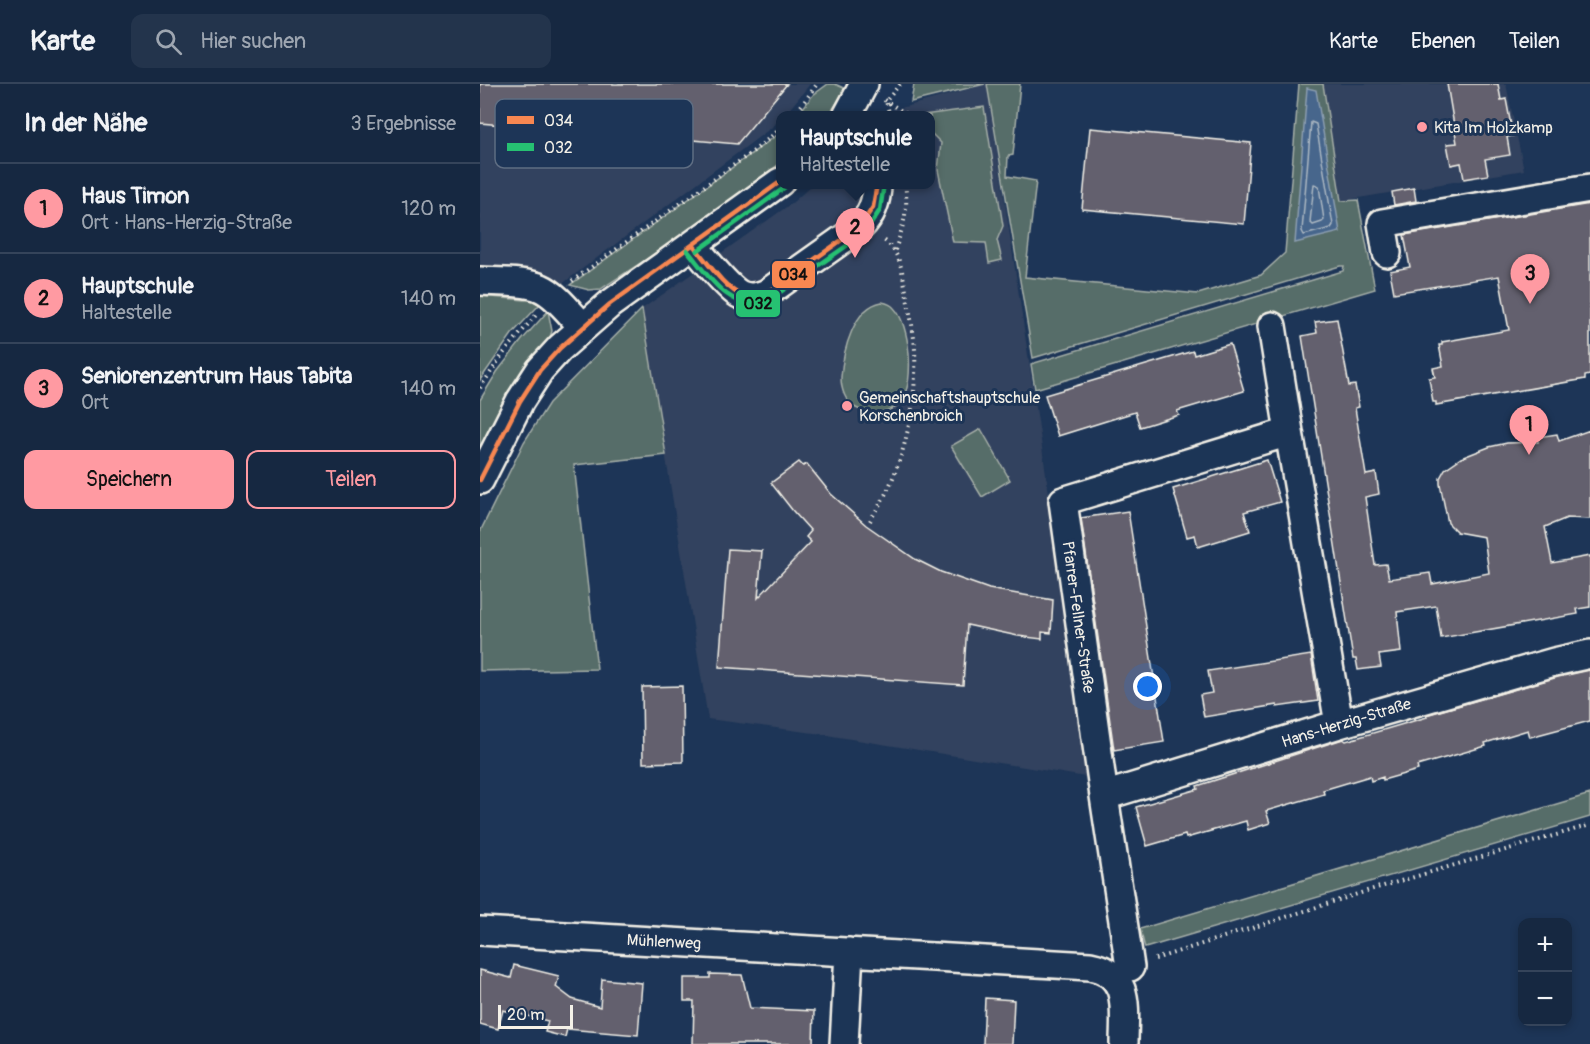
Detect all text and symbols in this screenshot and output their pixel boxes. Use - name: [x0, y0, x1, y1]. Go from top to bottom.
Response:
- search box: [131, 14, 551, 68]
- text: Karte: [30, 24, 95, 59]
- icon: search: [152, 25, 185, 58]
- text: Hier suchen: [200, 27, 306, 55]
- text: Karte: [1329, 28, 1378, 55]
- text: Ebenen: [1411, 28, 1476, 55]
- text: Teilen: [1509, 28, 1560, 55]
- legend: [495, 99, 693, 168]
- text: In der Nähe: [24, 107, 147, 139]
- text: 3 Ergebnisse: [351, 111, 456, 136]
- text: 034: [544, 111, 573, 131]
- popup: [776, 111, 935, 189]
- place label: Kita Im Holzkamp: [1434, 118, 1553, 138]
- marker: Kita Im Holzkamp: [1415, 120, 1429, 134]
- text: Hauptschule: [799, 124, 912, 152]
- text: 032: [544, 138, 573, 158]
- text: Haltestelle: [799, 152, 890, 177]
- text: Haus Timon: [81, 182, 190, 210]
- text: 1: [40, 196, 47, 221]
- text: 120 m: [401, 196, 456, 221]
- pin: 2: [836, 208, 874, 258]
- text: Ort · Hans-Herzig-Straße: [81, 210, 292, 235]
- pin: 3: [1510, 254, 1550, 304]
- line badge: 034: [771, 260, 816, 289]
- text: 034: [778, 265, 808, 285]
- text: Hauptschule: [81, 272, 194, 300]
- text: 2: [38, 286, 49, 311]
- text: 140 m: [401, 286, 456, 311]
- line badge: 032: [735, 289, 781, 318]
- text: 032: [744, 294, 772, 314]
- text: Haltestelle: [81, 300, 172, 325]
- text: Seniorenzentrum Haus Tabita: [81, 362, 353, 390]
- text: 3: [38, 376, 49, 401]
- text: 140 m: [401, 376, 456, 401]
- place label: Gemeinschaftshauptschule Korschenbroich: [859, 388, 1040, 426]
- text: Ort: [81, 390, 109, 415]
- marker: Gemeinschaftshauptschule Korschenbroich: [840, 399, 854, 413]
- pin: 1: [1510, 406, 1548, 455]
- button: Speichern: [24, 450, 234, 509]
- button: Teilen: [246, 450, 456, 509]
- street label: Pfarrer-Fellner-Straße: [1057, 540, 1099, 695]
- your location: [1133, 672, 1162, 701]
- street label: Hans-Herzig-Straße: [1279, 694, 1414, 752]
- map controls: [1518, 918, 1572, 1026]
- button: +: [1518, 918, 1572, 972]
- street label: Mühlenweg: [626, 930, 702, 954]
- button: −: [1518, 972, 1572, 1026]
- scale bar: [498, 1002, 573, 1030]
- text: 20 m: [507, 1005, 545, 1025]

